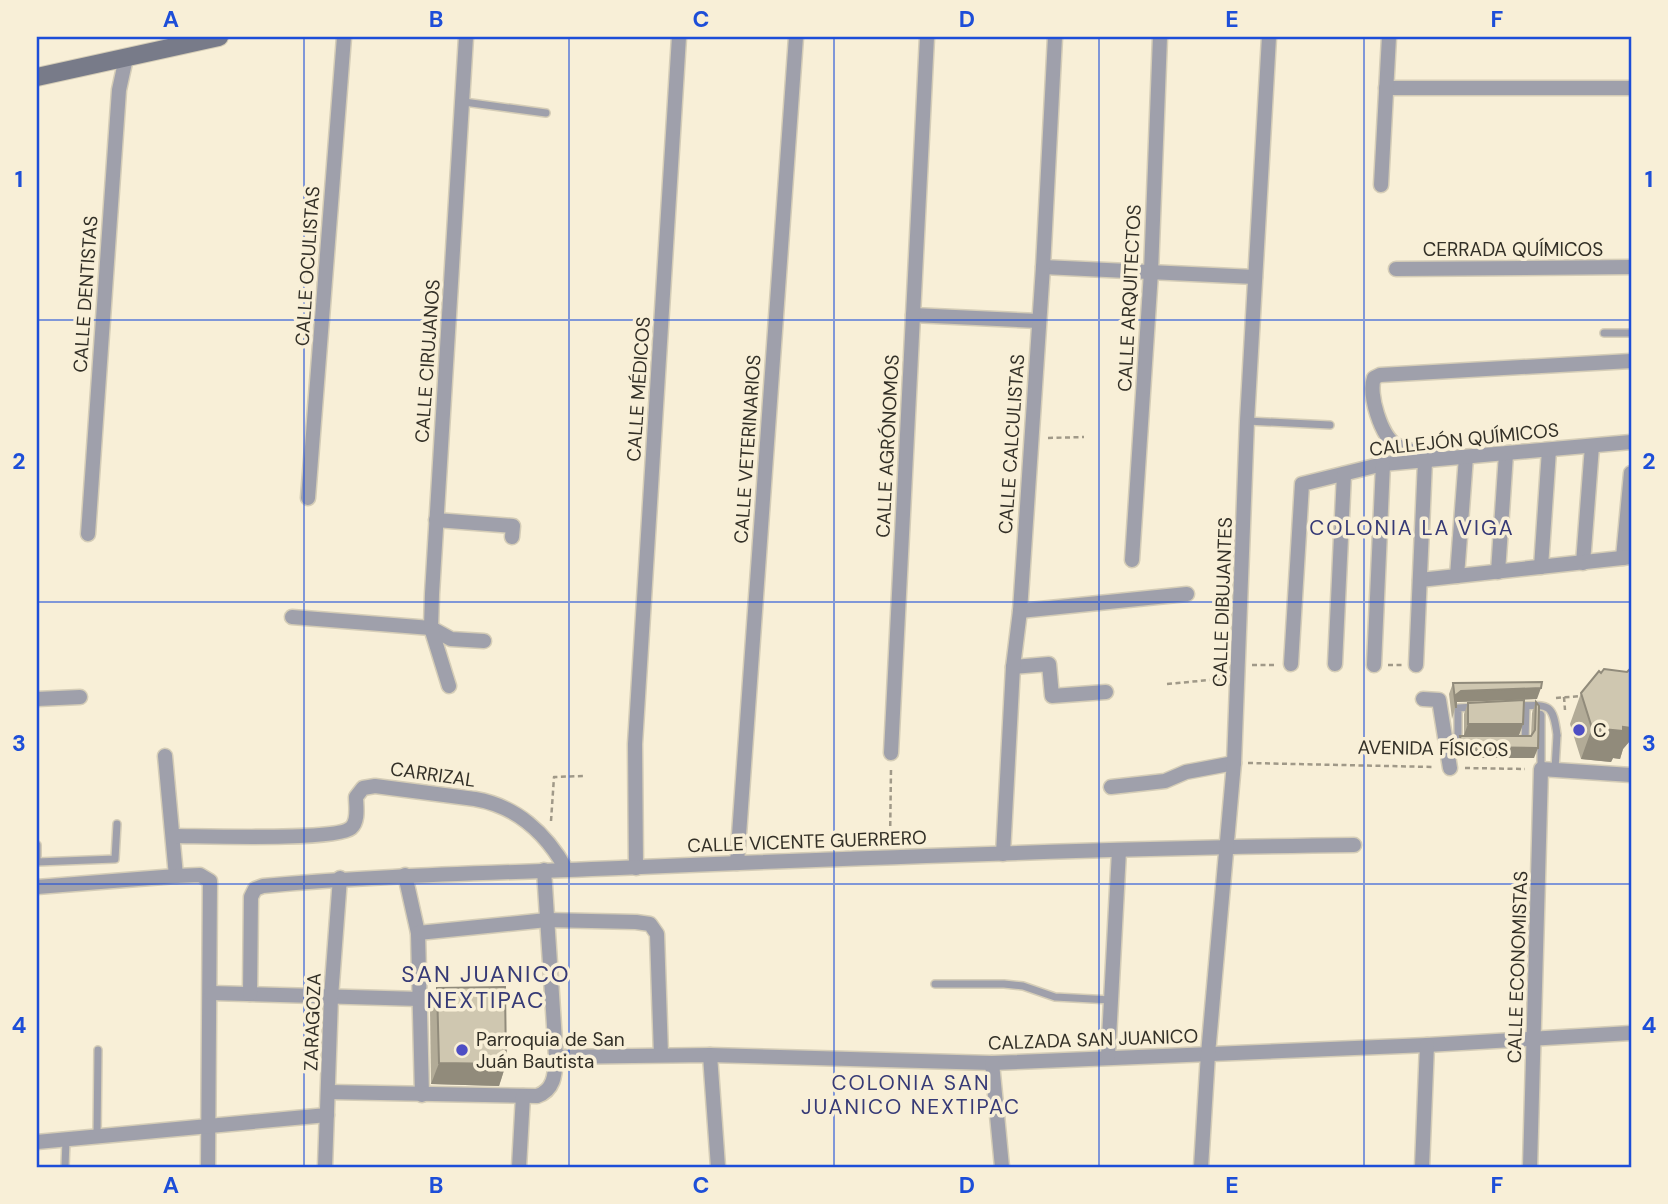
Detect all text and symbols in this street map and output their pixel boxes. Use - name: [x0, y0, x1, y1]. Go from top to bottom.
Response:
- text: A: [163, 4, 179, 34]
- text: B: [429, 4, 443, 34]
- text: C: [693, 4, 709, 34]
- text: D: [959, 4, 975, 34]
- text: E: [1225, 4, 1239, 34]
- text: F: [1491, 4, 1504, 34]
- text: 1: [15, 164, 23, 194]
- text: 1: [1645, 164, 1653, 194]
- street label: CALLE OCULISTAS: [289, 185, 326, 347]
- street label: CALLE ARQUITECTOS: [1112, 204, 1147, 392]
- street label: CALLE DENTISTAS: [68, 215, 103, 373]
- street label: CERRADA QUÍMICOS: [1423, 237, 1603, 262]
- street label: CALLE CIRUJANOS: [409, 278, 446, 444]
- street label: CALLE MÉDICOS: [621, 316, 656, 462]
- street label: CALLE CALCULISTAS: [993, 353, 1030, 535]
- street label: CALLE VETERINARIOS: [728, 354, 767, 544]
- street label: CALLE AGRÓNOMOS: [870, 354, 905, 538]
- street label: CALLEJÓN QUÍMICOS: [1368, 417, 1560, 462]
- text: 2: [12, 446, 26, 476]
- text: 2: [1642, 446, 1656, 476]
- district label: COLONIA LA VIGA: [1309, 514, 1515, 542]
- street label: CALLE DIBUJANTES: [1207, 517, 1238, 688]
- place label: C: [1593, 718, 1607, 743]
- marker: C: [1571, 722, 1587, 738]
- text: 3: [12, 728, 26, 758]
- text: 3: [1642, 728, 1656, 758]
- street label: AVENIDA FÍSICOS: [1357, 735, 1509, 762]
- street label: CARRIZAL: [389, 756, 477, 793]
- street label: CALLE VICENTE GUERRERO: [687, 825, 927, 858]
- street label: CALLE ECONOMISTAS: [1502, 870, 1533, 1064]
- district label: SAN JUANICO NEXTIPAC: [401, 959, 571, 1015]
- street label: ZARAGOZA: [298, 972, 327, 1071]
- text: 4: [12, 1010, 27, 1040]
- text: 4: [1642, 1010, 1657, 1040]
- street label: CALZADA SAN JUANICO: [987, 1023, 1199, 1056]
- place label: Parroquia de San Juán Bautista: [476, 1027, 625, 1074]
- marker: Parroquia de San Juán Bautista: [454, 1042, 470, 1058]
- district label: COLONIA SAN JUANICO NEXTIPAC: [801, 1069, 1021, 1121]
- text: A: [163, 1170, 179, 1200]
- text: B: [429, 1170, 443, 1200]
- text: C: [693, 1170, 709, 1200]
- text: D: [959, 1170, 975, 1200]
- text: E: [1225, 1170, 1239, 1200]
- text: F: [1491, 1170, 1504, 1200]

